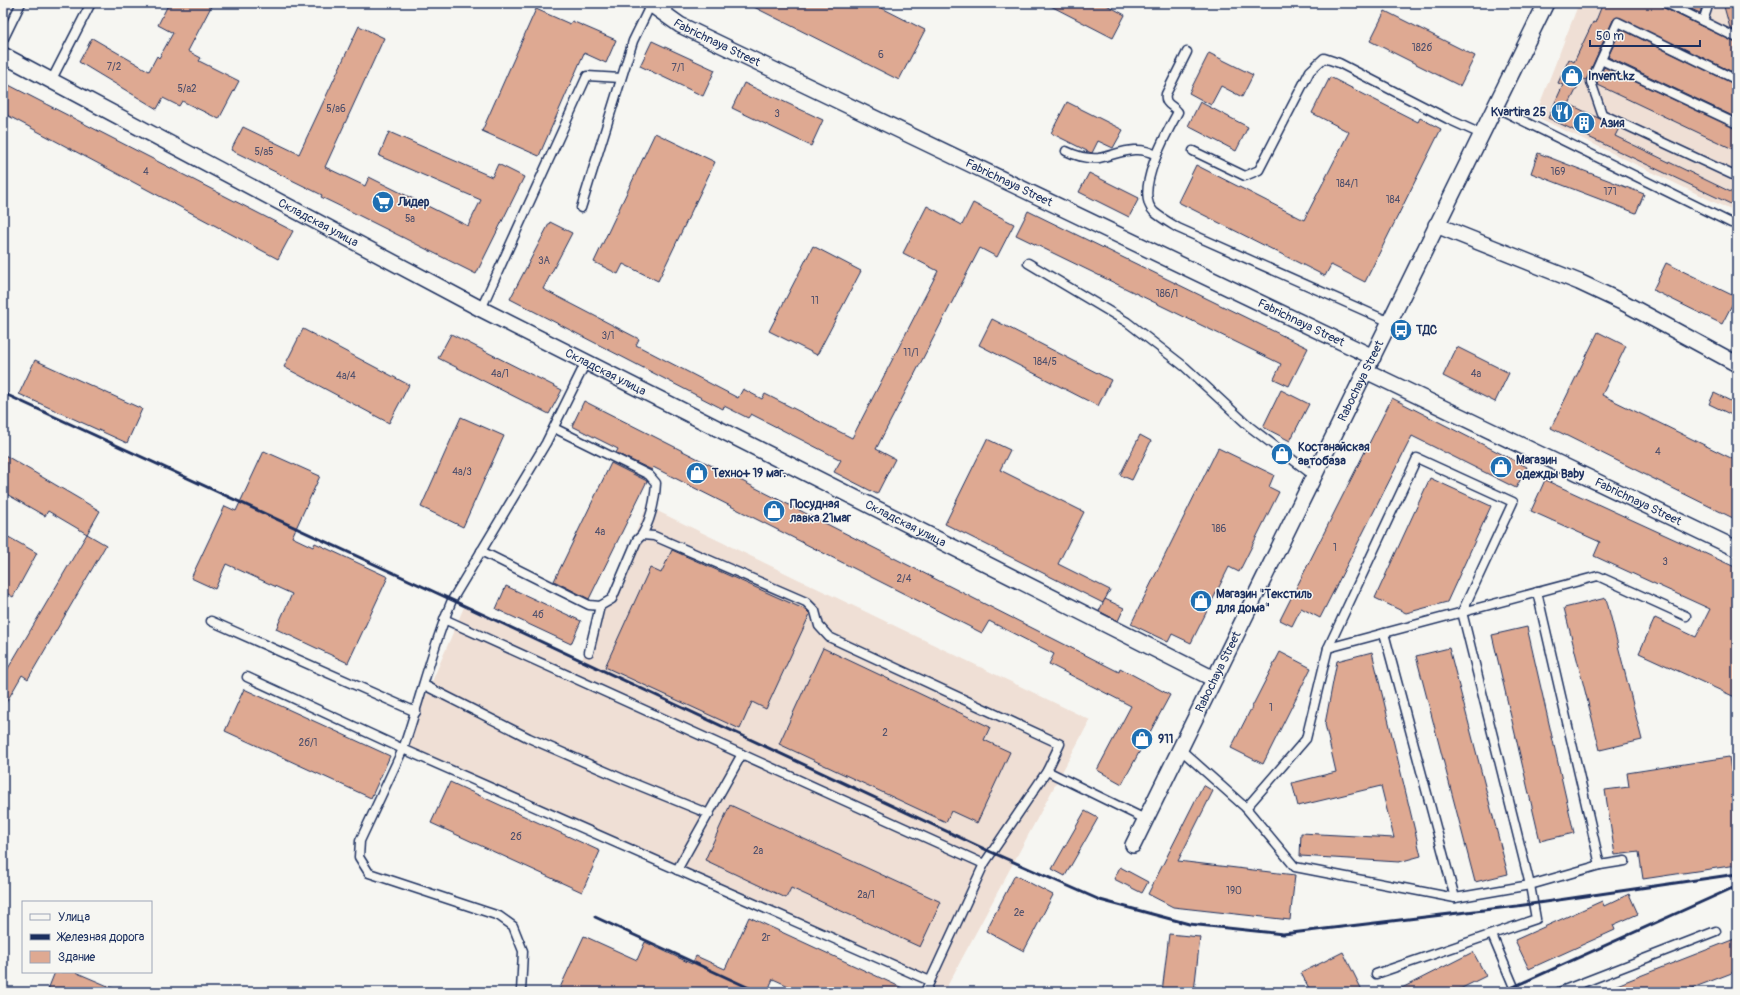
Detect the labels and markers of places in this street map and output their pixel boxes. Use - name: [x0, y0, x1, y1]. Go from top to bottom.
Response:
- shop icon: Invent.kz: [1559, 63, 1585, 89]
- place label: Invent.kz: [1588, 69, 1635, 84]
- restaurant icon: Kvartira 25: [1549, 99, 1575, 125]
- place label: Kvartira 25: [1491, 105, 1546, 120]
- building icon: Азия: [1571, 110, 1597, 136]
- place label: Азия: [1600, 116, 1625, 131]
- supermarket icon: Лидер: [370, 189, 396, 215]
- place label: Лидер: [397, 195, 430, 210]
- bus stop icon: ТДС: [1388, 317, 1414, 343]
- place label: ТДС: [1415, 323, 1438, 338]
- place label: Костанайская автобаза: [1298, 440, 1370, 469]
- shop icon: Костанайская автобаза: [1269, 441, 1295, 467]
- place label: Магазин одежды Baby: [1515, 453, 1585, 482]
- shop icon: Магазин одежды Baby: [1488, 454, 1514, 480]
- shop icon: Техно+ 19 маг.: [684, 460, 710, 486]
- place label: Техно+ 19 маг.: [711, 466, 786, 481]
- place label: Посудная лавка 21маг: [789, 497, 852, 526]
- shop icon: Посудная лавка 21маг: [761, 498, 787, 524]
- place label: Магазин "Текстиль для дома": [1215, 587, 1313, 616]
- shop icon: Магазин "Текстиль для дома": [1188, 588, 1214, 614]
- shop icon: 911: [1129, 726, 1155, 752]
- place label: 911: [1158, 732, 1174, 747]

